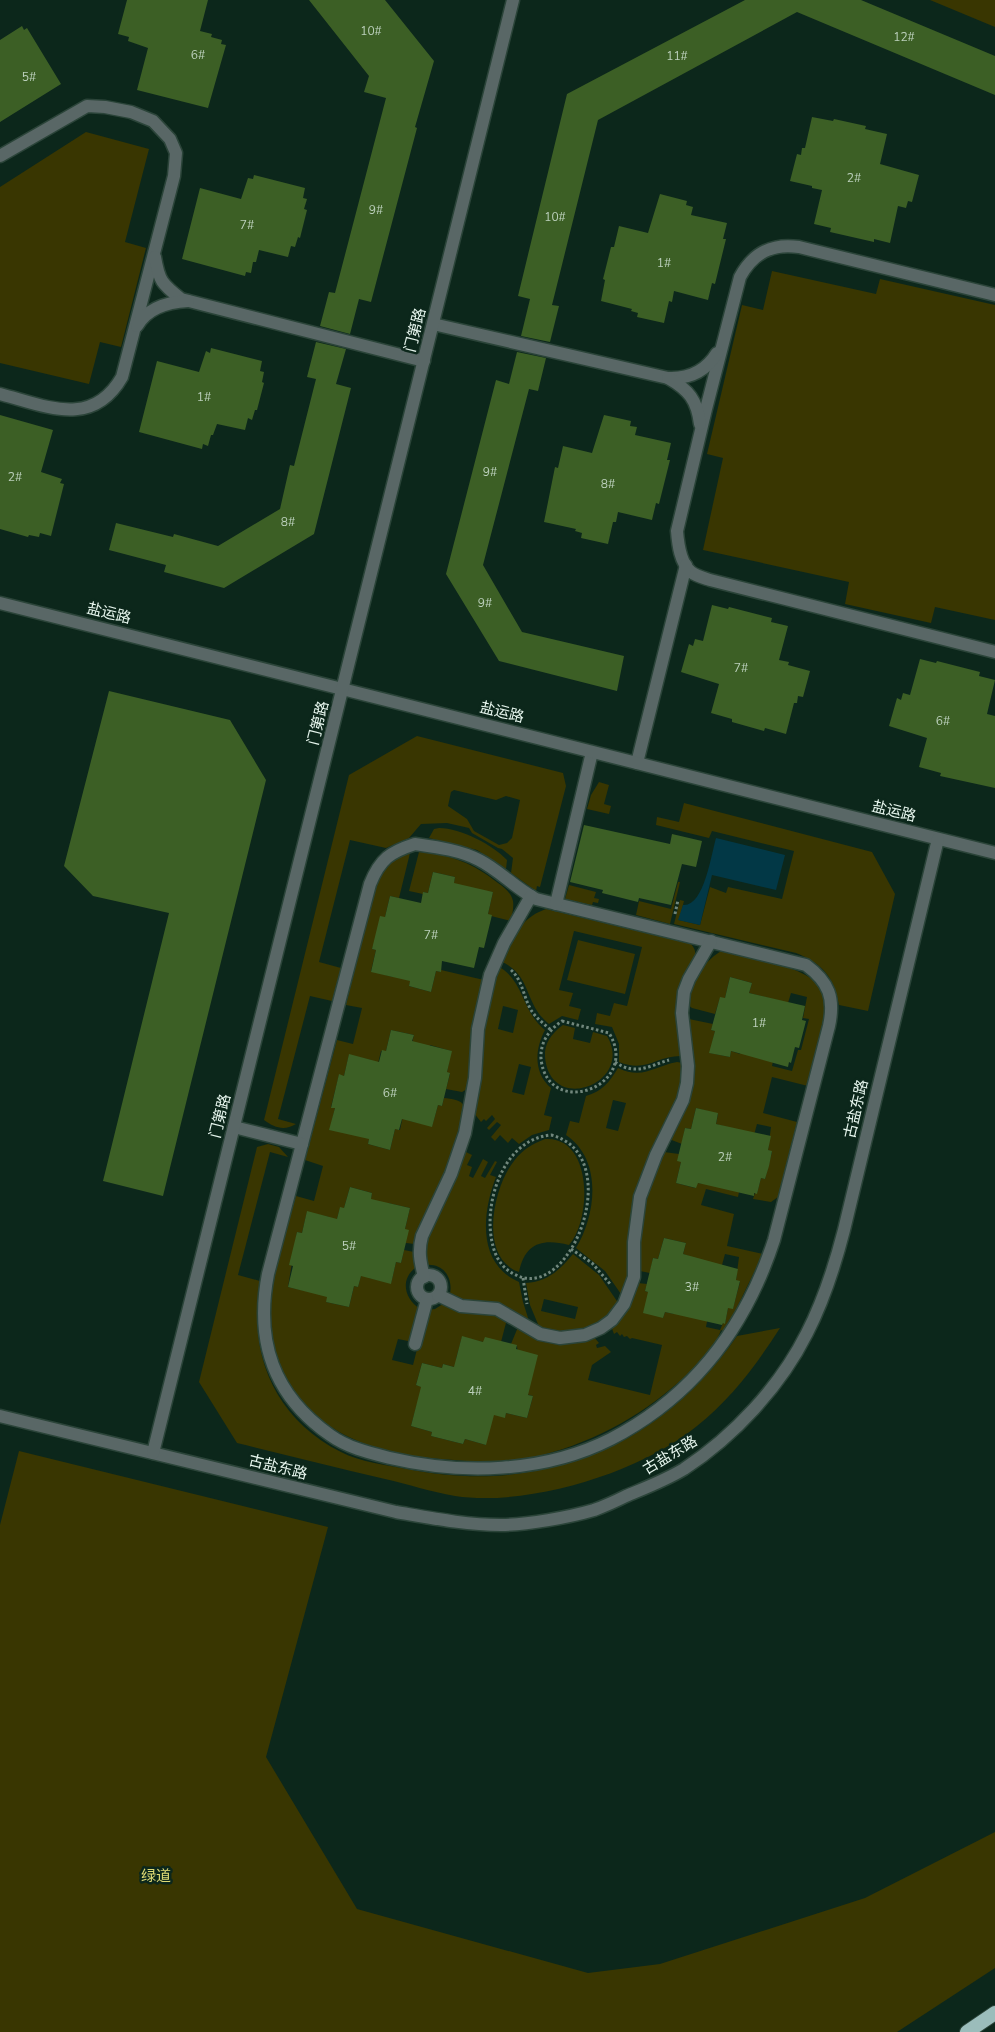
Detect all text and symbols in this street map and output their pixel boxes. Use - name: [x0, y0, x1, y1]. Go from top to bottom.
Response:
- house number: 10#: [360, 23, 382, 39]
- house number: 12#: [893, 29, 915, 45]
- house number: 6#: [191, 47, 205, 63]
- house number: 11#: [666, 48, 688, 64]
- house number: 5#: [22, 69, 36, 85]
- house number: 2#: [847, 170, 861, 186]
- house number: 9#: [369, 202, 383, 218]
- house number: 10#: [544, 209, 566, 225]
- house number: 7#: [240, 217, 254, 233]
- house number: 1#: [657, 255, 671, 271]
- street label: 门第路: [400, 306, 430, 354]
- house number: 1#: [197, 389, 211, 405]
- house number: 9#: [483, 464, 497, 480]
- house number: 2#: [8, 469, 22, 485]
- house number: 8#: [601, 476, 615, 492]
- house number: 8#: [281, 514, 295, 530]
- house number: 9#: [478, 595, 492, 611]
- street label: 盐运路: [85, 598, 133, 628]
- house number: 7#: [734, 660, 748, 676]
- street label: 盐运路: [478, 697, 526, 727]
- street label: 门第路: [303, 699, 333, 747]
- house number: 6#: [936, 713, 950, 729]
- street label: 盐运路: [870, 796, 918, 826]
- house number: 7#: [424, 927, 438, 943]
- house number: 1#: [752, 1015, 766, 1031]
- street label: 古盐东路: [840, 1078, 872, 1140]
- house number: 6#: [383, 1085, 397, 1101]
- street label: 门第路: [205, 1092, 235, 1140]
- house number: 2#: [718, 1149, 732, 1165]
- house number: 5#: [342, 1238, 356, 1254]
- house number: 3#: [685, 1279, 699, 1295]
- house number: 4#: [468, 1383, 482, 1399]
- street label: 古盐东路: [639, 1431, 701, 1479]
- street label: 古盐东路: [246, 1450, 310, 1484]
- park label: 绿道: [141, 1866, 171, 1886]

